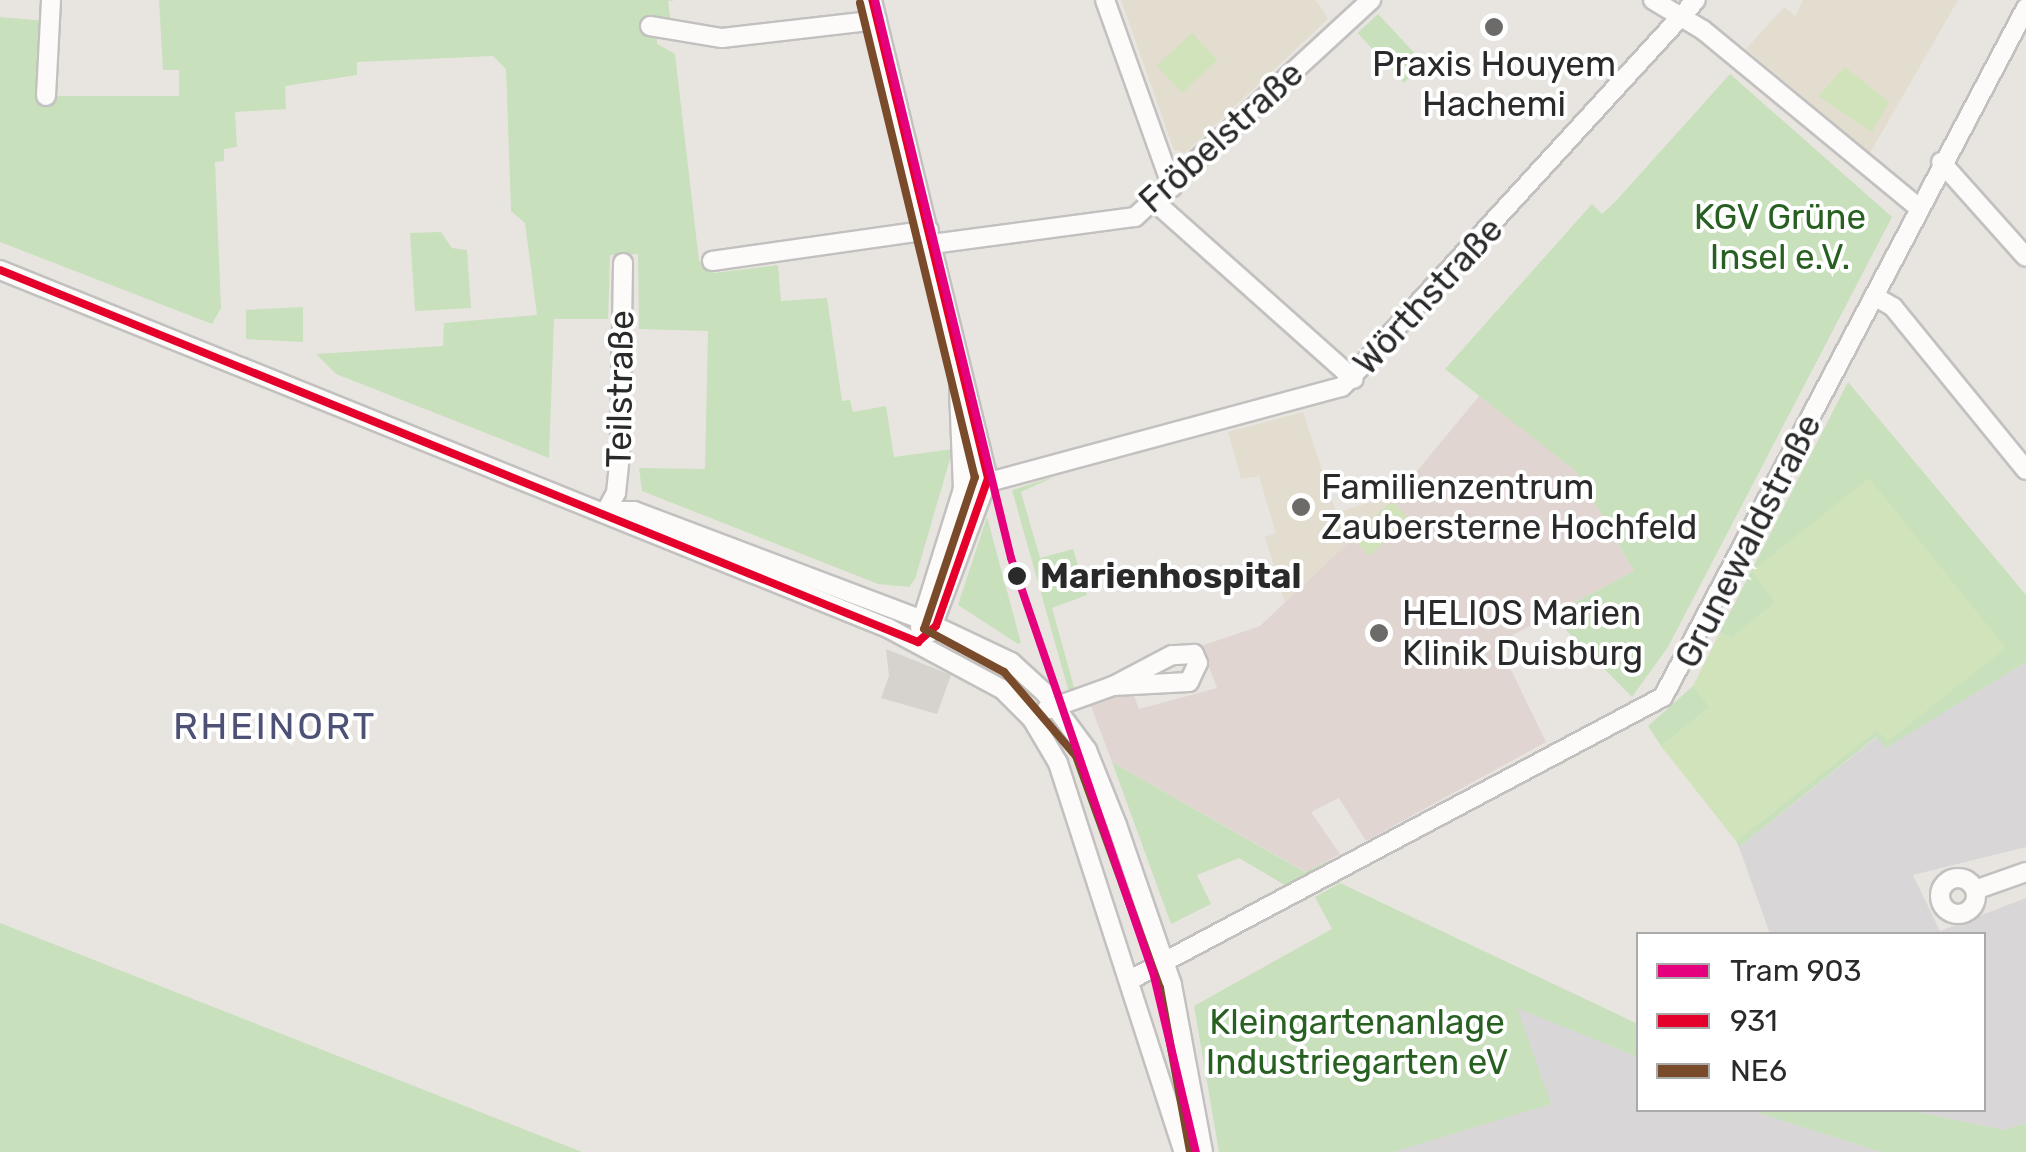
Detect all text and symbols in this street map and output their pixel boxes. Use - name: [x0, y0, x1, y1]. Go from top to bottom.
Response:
- marker: Praxis Houyem Hachemi: [1483, 16, 1505, 38]
- place label: Praxis Houyem Hachemi: [1372, 43, 1616, 125]
- street label: Fröbelstraße: [1130, 52, 1312, 222]
- park label: KGV Grüne Insel e.V.: [1693, 196, 1867, 278]
- street label: Wörthstraße: [1345, 209, 1511, 383]
- street label: Teilstraße: [598, 310, 642, 468]
- street label: Grunewaldstraße: [1666, 407, 1830, 675]
- place label: Familienzentrum Zaubersterne Hochfeld: [1321, 466, 1697, 548]
- marker: Familienzentrum Zaubersterne Hochfeld: [1290, 496, 1312, 518]
- place label: Marienhospital: [1040, 555, 1301, 597]
- marker: Marienhospital: [1004, 563, 1030, 589]
- place label: HELIOS Marien Klinik Duisburg: [1402, 592, 1644, 674]
- marker: HELIOS Marien Klinik Duisburg: [1366, 620, 1392, 646]
- district label: RHEINORT: [173, 704, 377, 750]
- legend: [1636, 932, 1986, 1112]
- text: Tram 903: [1730, 953, 1862, 989]
- park label: Kleingartenanlage Industriegarten eV: [1206, 1001, 1508, 1083]
- text: 931: [1730, 1003, 1778, 1039]
- text: NE6: [1730, 1053, 1787, 1089]

